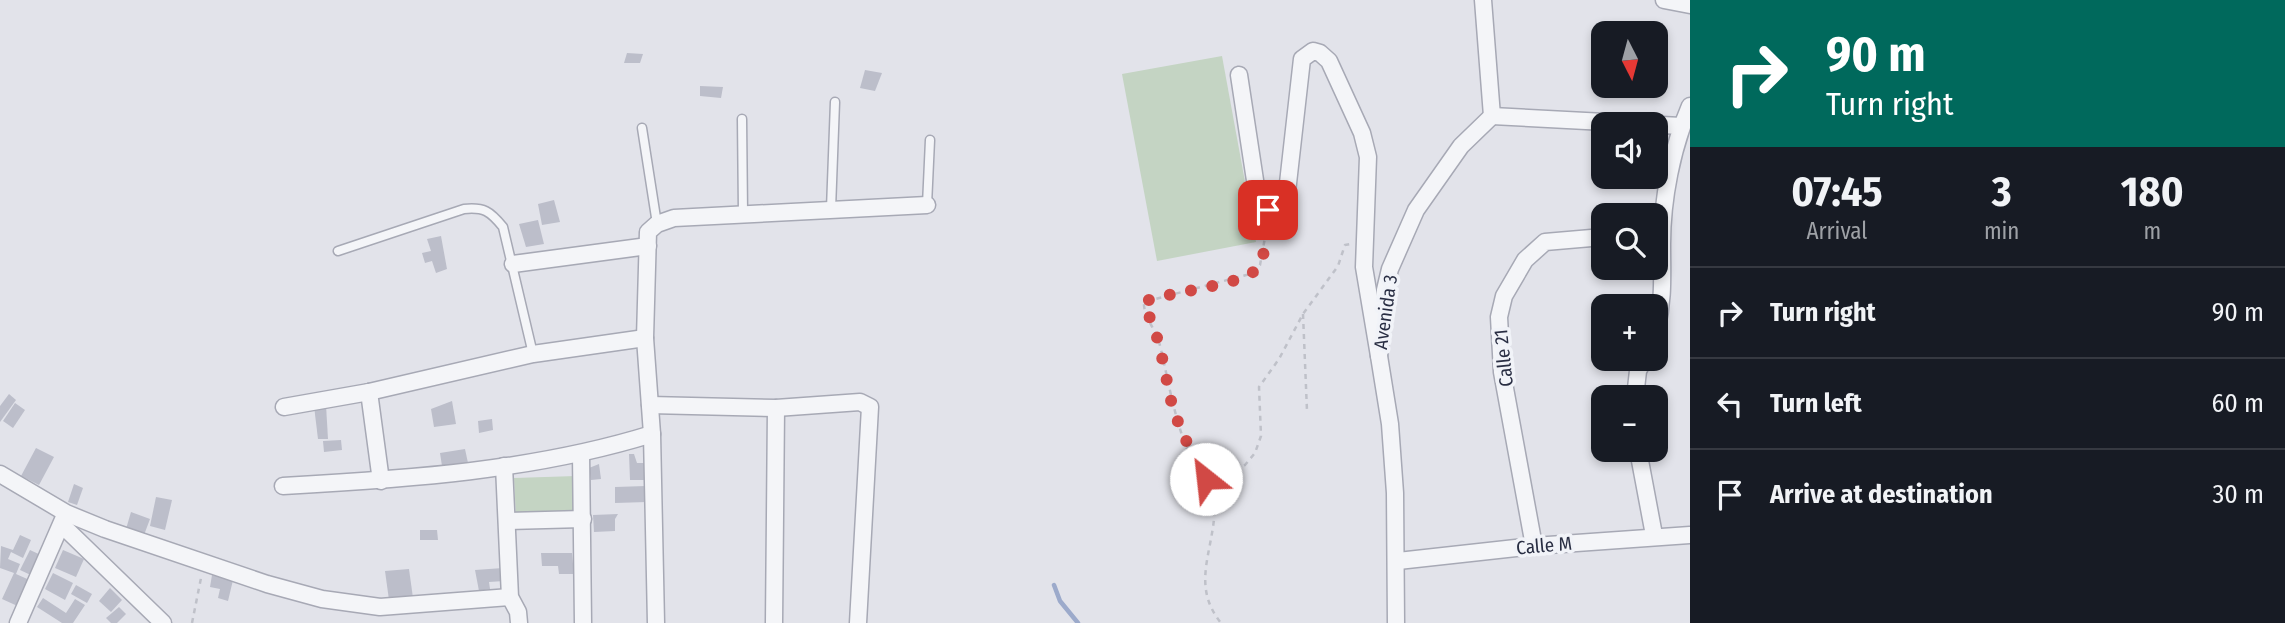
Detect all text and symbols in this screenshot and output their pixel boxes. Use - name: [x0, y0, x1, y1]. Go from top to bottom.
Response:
- north arrow: [1591, 21, 1668, 98]
- map controls: [1591, 21, 1668, 462]
- text: 90 m: [1826, 25, 1926, 84]
- icon: right: [1711, 28, 1802, 119]
- text: Turn right: [1826, 85, 1953, 123]
- button: sound: [1591, 112, 1668, 189]
- text: 07:45: [1791, 167, 1883, 217]
- text: 3: [1992, 167, 2012, 217]
- text: 180: [2121, 167, 2184, 217]
- pin: [1238, 180, 1298, 240]
- icon: arrive: [1249, 191, 1287, 229]
- button: search: [1591, 203, 1668, 280]
- text: Arrival: [1806, 217, 1867, 245]
- text: min: [1984, 217, 2019, 245]
- text: m: [2143, 217, 2161, 245]
- street label: Avenida 3: [1369, 273, 1402, 351]
- button: +: [1591, 294, 1668, 371]
- icon: right: [1711, 294, 1749, 332]
- text: Turn right: [1770, 297, 1876, 328]
- text: 90 m: [2212, 297, 2264, 328]
- street label: Calle 21: [1489, 328, 1518, 388]
- button: −: [1591, 385, 1668, 462]
- icon: left: [1711, 385, 1749, 423]
- text: Turn left: [1770, 388, 1862, 419]
- text: 60 m: [2211, 388, 2264, 419]
- position arrow: [1169, 442, 1243, 516]
- icon: arrive: [1711, 476, 1749, 514]
- text: Arrive at destination: [1770, 479, 1993, 510]
- text: 30 m: [2213, 479, 2264, 510]
- street label: Calle M: [1515, 532, 1573, 559]

